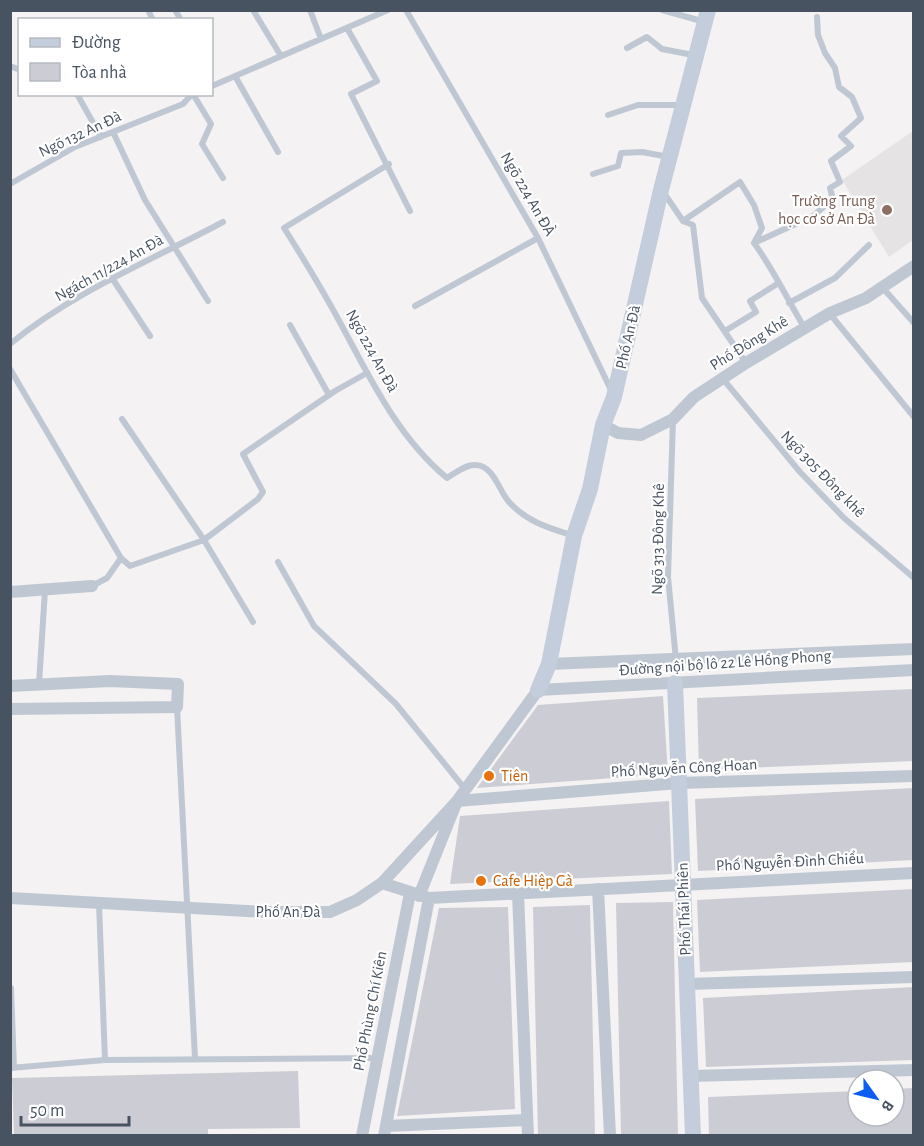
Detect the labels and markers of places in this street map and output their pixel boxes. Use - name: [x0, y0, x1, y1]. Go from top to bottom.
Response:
- place label: Trường Trung học cơ sở An Đà: [778, 193, 875, 227]
- marker: Trường Trung học cơ sở An Đà: [880, 203, 894, 217]
- place label: Tiên: [501, 768, 528, 784]
- marker: Tiên: [482, 769, 496, 783]
- place label: Cafe Hiệp Gà: [493, 873, 573, 889]
- marker: Cafe Hiệp Gà: [474, 874, 488, 888]

